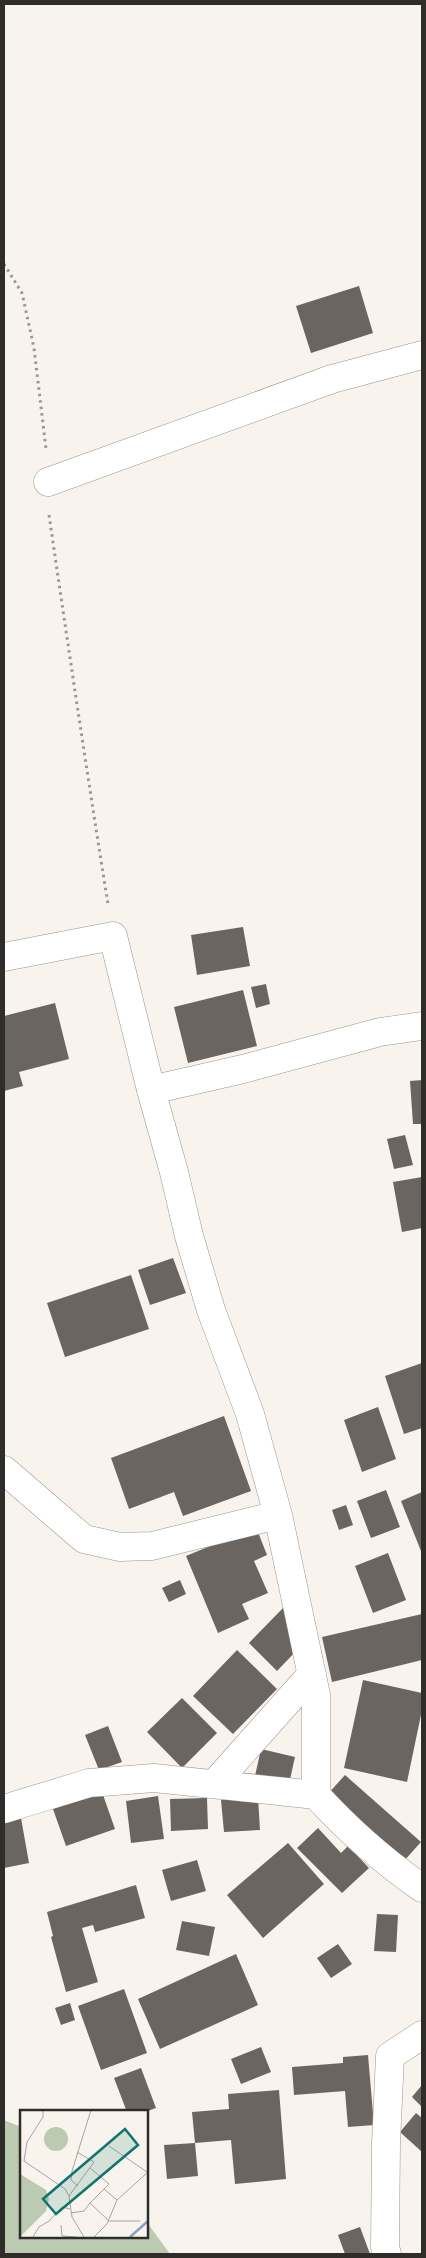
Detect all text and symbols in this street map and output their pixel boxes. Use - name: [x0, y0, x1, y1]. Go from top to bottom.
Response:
- inset map: [20, 2110, 148, 2238]

